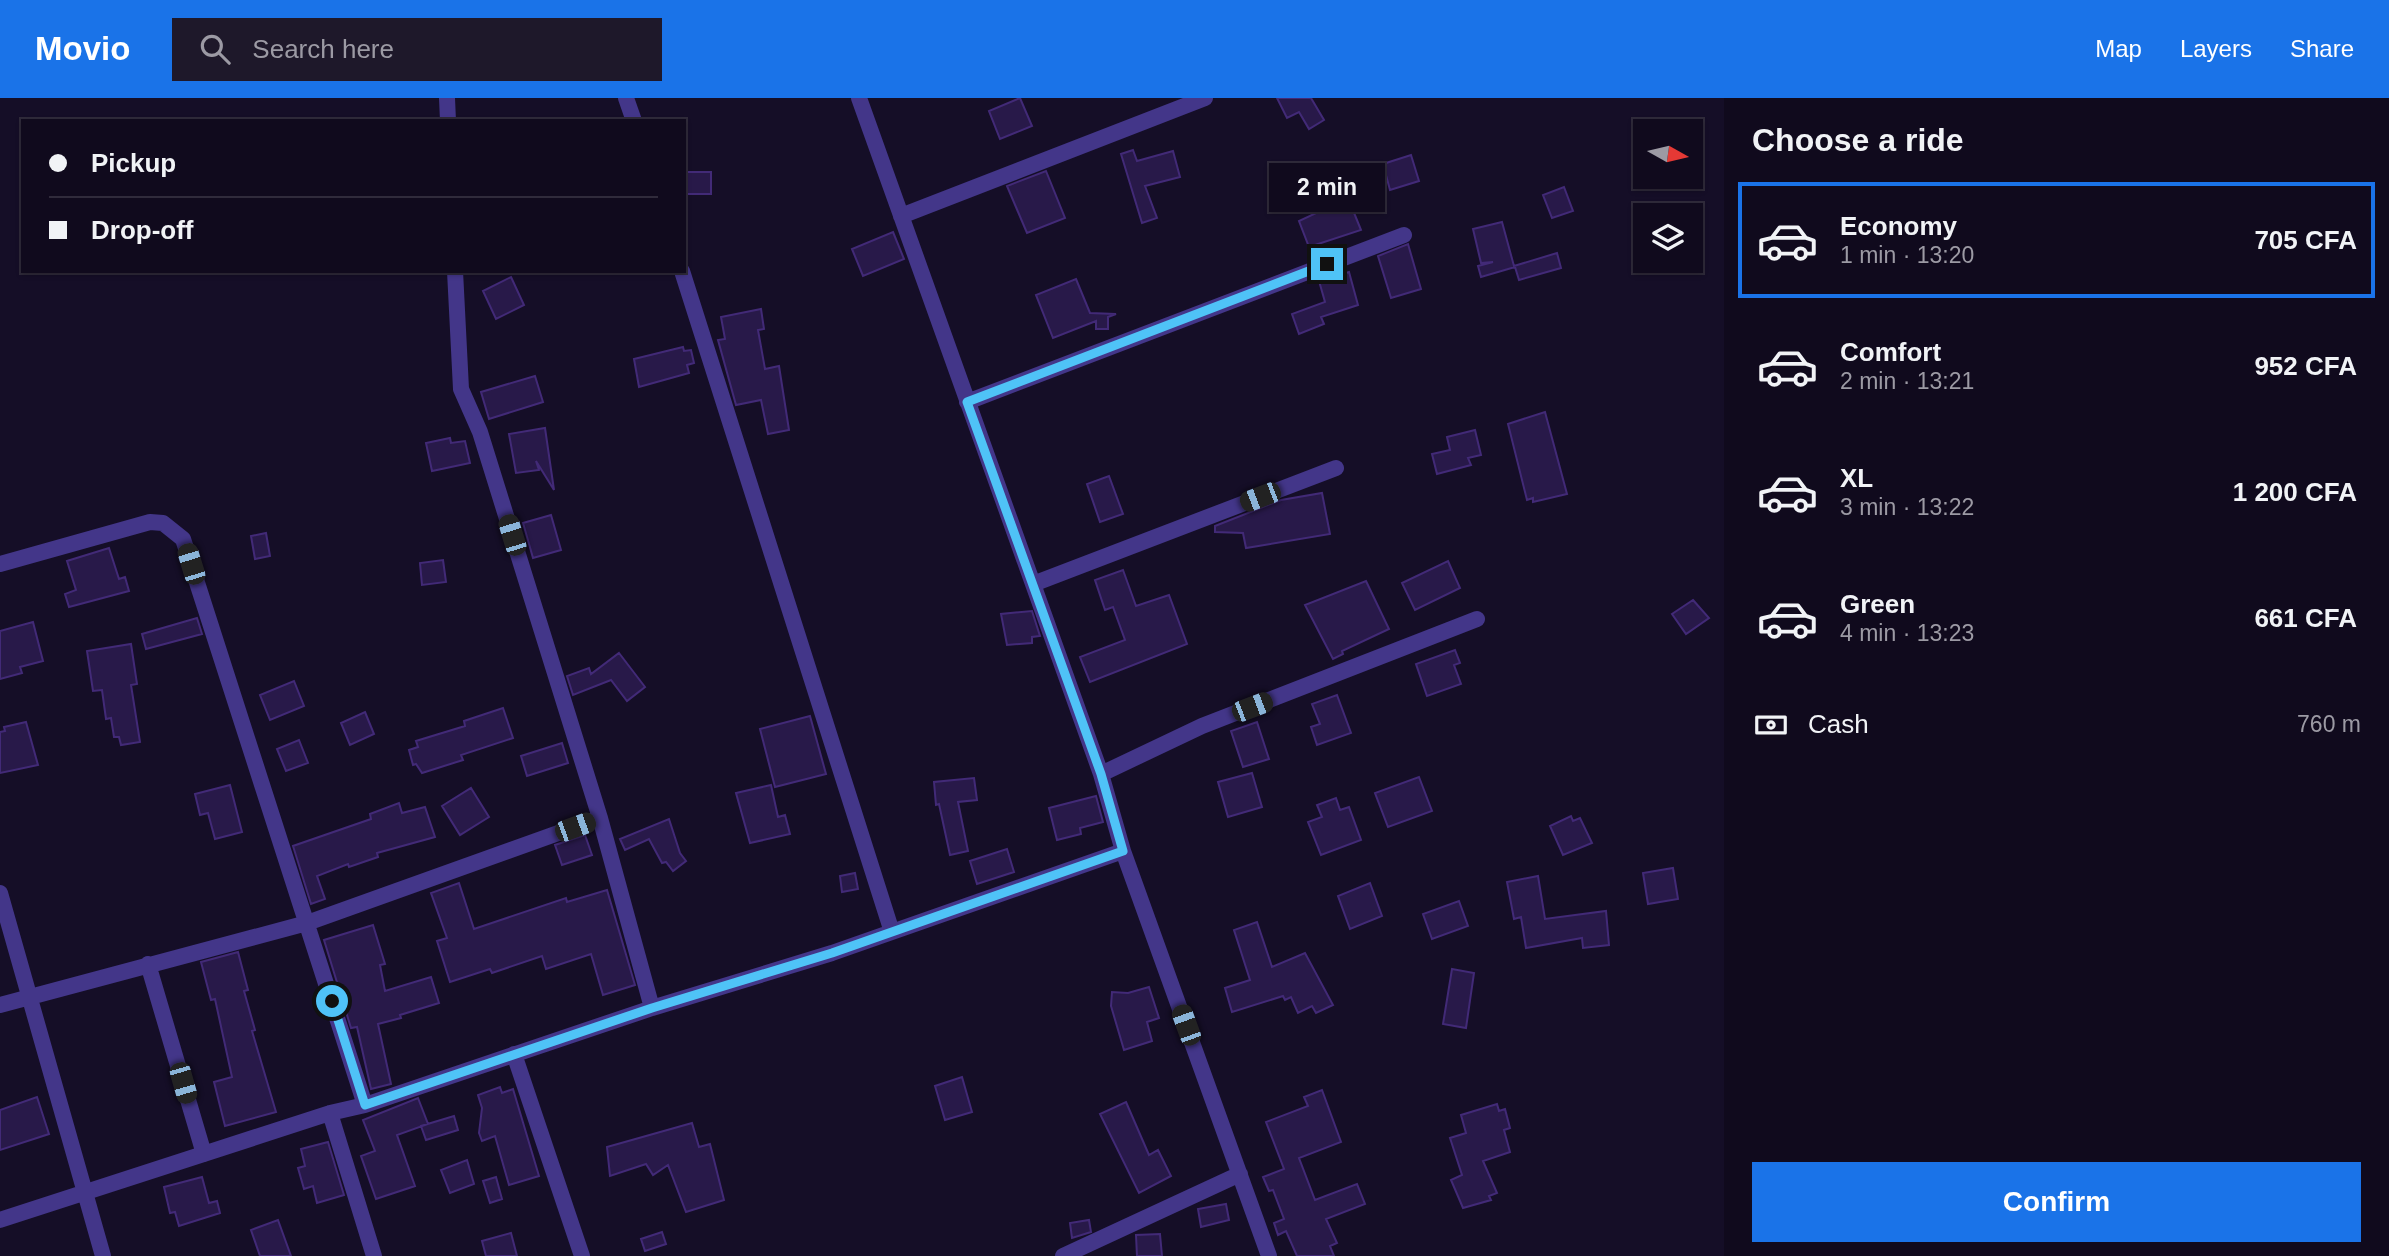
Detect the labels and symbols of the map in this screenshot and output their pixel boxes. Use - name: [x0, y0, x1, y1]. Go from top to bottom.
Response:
- north arrow: [1633, 119, 1703, 189]
- callout: 2 min: [1269, 162, 1385, 212]
- route end: [1311, 248, 1343, 280]
- car: [1237, 480, 1284, 514]
- car: [496, 512, 529, 558]
- car: [175, 541, 208, 587]
- car: [1229, 690, 1276, 724]
- car: [552, 810, 599, 844]
- route start: [316, 985, 348, 1017]
- car: [1169, 1002, 1204, 1048]
- car: [168, 1060, 199, 1106]

